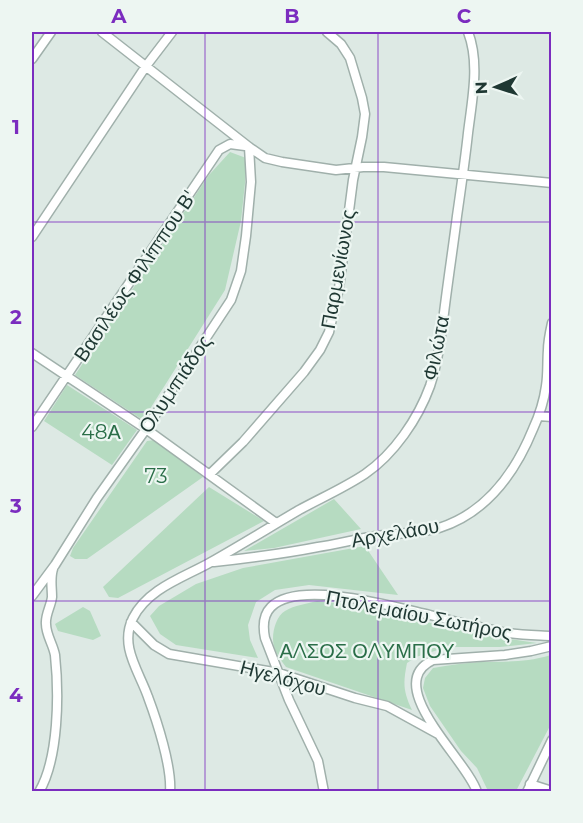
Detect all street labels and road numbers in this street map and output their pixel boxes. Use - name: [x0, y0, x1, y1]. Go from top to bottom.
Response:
- street label: Βασιλέως Φιλίππου Β': [69, 186, 201, 366]
- street label: Παρμενίωνος: [316, 207, 360, 331]
- street label: Φιλώτα: [418, 313, 454, 383]
- street label: Ολυμπιάδος: [133, 330, 217, 438]
- street label: Αρχελάου: [349, 513, 441, 553]
- street label: Πτολεμαίου Σωτήρος: [324, 585, 514, 645]
- street label: Ηγελόχου: [237, 655, 329, 701]

